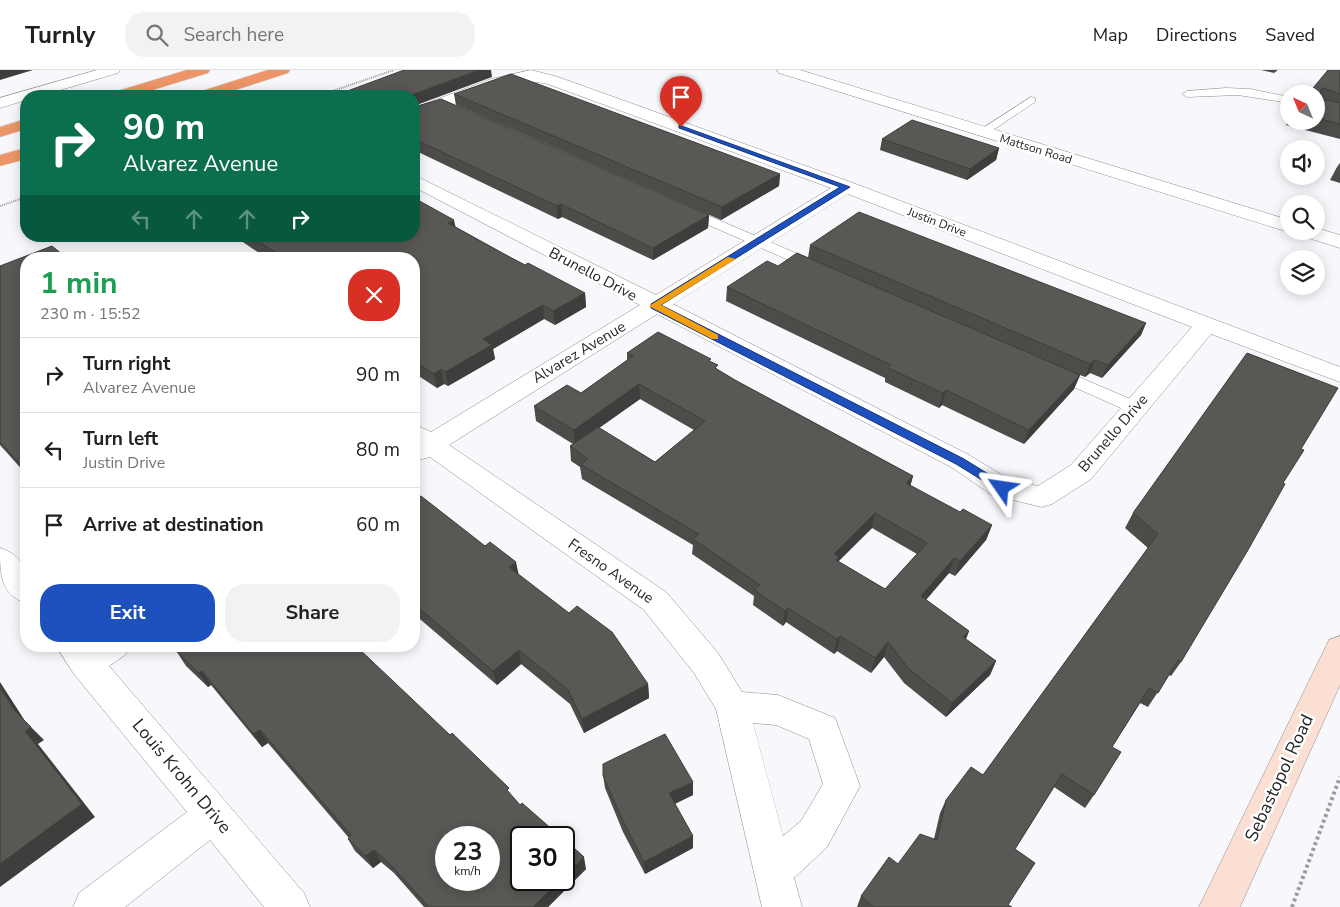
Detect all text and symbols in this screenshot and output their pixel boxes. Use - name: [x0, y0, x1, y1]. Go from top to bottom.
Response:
- search box: [125, 12, 475, 57]
- text: Turnly: [25, 19, 95, 51]
- icon: search: [143, 21, 171, 49]
- text: Search here: [183, 22, 284, 48]
- text: Map: [1093, 23, 1128, 47]
- text: Directions: [1156, 23, 1237, 47]
- text: Saved: [1265, 23, 1315, 47]
- pin: [660, 76, 702, 127]
- icon: arrive: [667, 83, 695, 111]
- north arrow: [1280, 85, 1325, 130]
- map controls: [1280, 85, 1325, 295]
- text: 90 m: [123, 104, 205, 151]
- icon: right: [40, 110, 105, 175]
- street label: Mattson Road: [998, 130, 1074, 168]
- button: sound: [1280, 140, 1325, 185]
- text: Alvarez Avenue: [123, 149, 278, 179]
- button: search: [1280, 195, 1325, 240]
- street label: Justin Drive: [904, 203, 969, 241]
- icon: left: [127, 205, 155, 233]
- icon: ahead: [180, 205, 208, 233]
- icon: ahead: [233, 205, 261, 233]
- icon: right: [286, 205, 314, 233]
- street label: Brunello Drive: [545, 242, 641, 306]
- button: layers: [1280, 250, 1325, 295]
- text: 1 min: [40, 263, 118, 304]
- button: close: [348, 269, 400, 321]
- text: 230 m · 15:52: [40, 303, 141, 325]
- street label: Alvarez Avenue: [529, 316, 630, 388]
- text: Turn right: [83, 351, 170, 377]
- icon: right: [40, 361, 68, 389]
- text: 90 m: [356, 362, 400, 388]
- text: Alvarez Avenue: [83, 377, 196, 399]
- street label: Brunello Drive: [1074, 390, 1152, 476]
- text: Turn left: [83, 426, 158, 452]
- icon: left: [40, 436, 68, 464]
- text: 80 m: [356, 437, 400, 463]
- text: Justin Drive: [83, 452, 165, 474]
- position arrow: [975, 461, 1027, 513]
- icon: arrive: [40, 511, 68, 539]
- text: Arrive at destination: [83, 512, 264, 538]
- text: 60 m: [356, 512, 400, 538]
- street label: Fresno Avenue: [564, 534, 658, 608]
- button: Exit: [40, 584, 215, 642]
- button: Share: [225, 584, 400, 642]
- street label: Sebastopol Road: [1239, 710, 1319, 846]
- street label: Louis Krohn Drive: [127, 714, 237, 838]
- speed limit sign: 30: [510, 826, 575, 891]
- text: 23: [452, 835, 483, 869]
- text: km/h: [454, 863, 481, 879]

